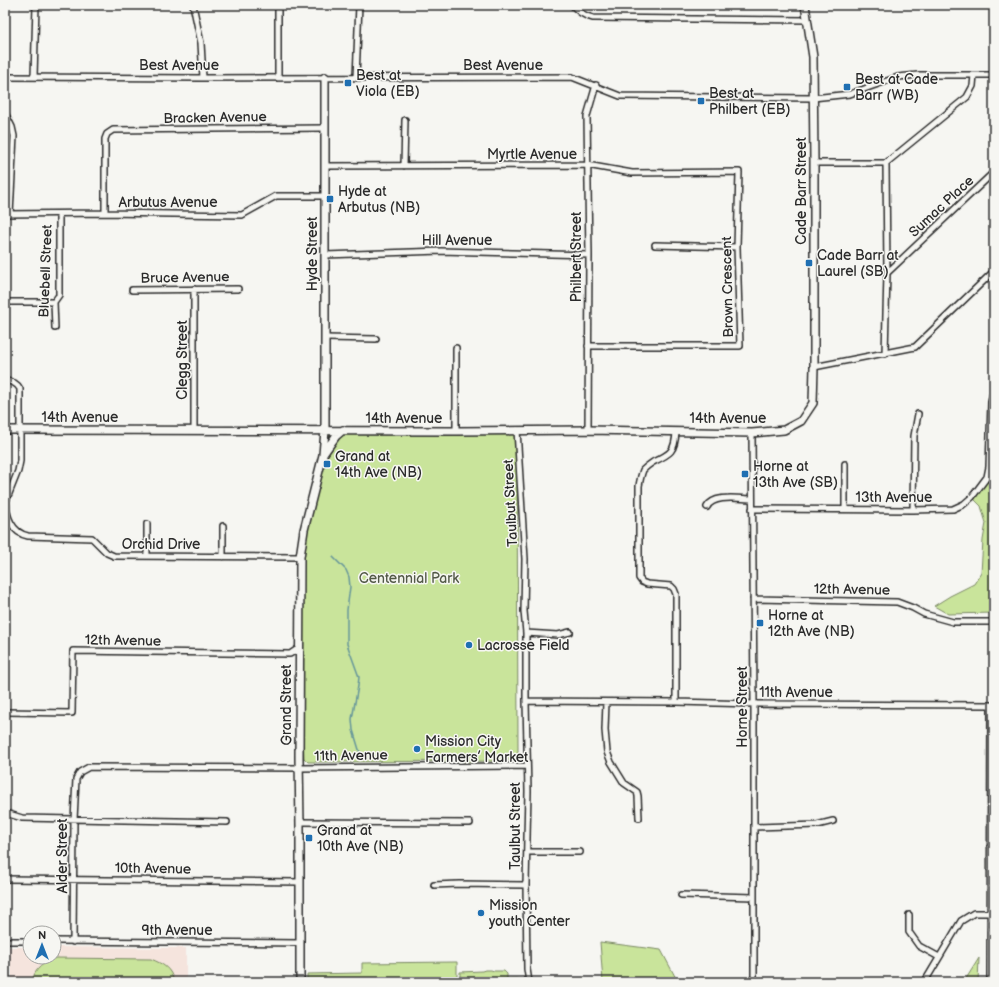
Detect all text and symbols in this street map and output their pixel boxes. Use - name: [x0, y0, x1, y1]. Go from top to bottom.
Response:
- street label: Best Avenue: [139, 57, 219, 74]
- street label: Best Avenue: [463, 57, 543, 74]
- place label: Best at Viola (EB): [356, 67, 420, 100]
- place label: Best at Cade Barr (WB): [855, 71, 938, 104]
- marker: Best at Viola (EB): [343, 78, 353, 88]
- marker: Best at Cade Barr (WB): [842, 82, 852, 92]
- place label: Best at Philbert (EB): [709, 85, 790, 118]
- marker: Best at Philbert (EB): [696, 96, 706, 106]
- street label: Bracken Avenue: [163, 108, 267, 127]
- street label: Cade Barr Street: [793, 137, 810, 245]
- street label: Myrtle Avenue: [487, 146, 577, 163]
- street label: Sumac Place: [905, 172, 977, 241]
- place label: Hyde at Arbutus (NB): [338, 183, 420, 216]
- street label: Arbutus Avenue: [119, 194, 217, 211]
- marker: Hyde at Arbutus (NB): [325, 194, 335, 204]
- street label: Philbert Street: [568, 211, 585, 302]
- street label: Hyde Street: [304, 216, 321, 291]
- street label: Bluebell Street: [35, 223, 56, 318]
- street label: Hill Avenue: [422, 232, 492, 249]
- street label: Brown Crescent: [718, 236, 737, 338]
- place label: Cade Barr at Laurel (SB): [817, 247, 899, 280]
- marker: Cade Barr at Laurel (SB): [804, 258, 814, 268]
- street label: Bruce Avenue: [140, 268, 230, 287]
- street label: Clegg Street: [174, 320, 191, 400]
- street label: 14th Avenue: [42, 409, 118, 426]
- street label: 14th Avenue: [366, 410, 442, 427]
- street label: 14th Avenue: [690, 410, 766, 427]
- place label: Grand at 14th Ave (NB): [335, 448, 422, 481]
- street label: Taulbut Street: [500, 458, 521, 547]
- place label: Horne at 13th Ave (SB): [753, 458, 838, 491]
- marker: Grand at 14th Ave (NB): [322, 459, 332, 469]
- marker: Horne at 13th Ave (SB): [740, 469, 750, 479]
- street label: 13th Avenue: [856, 489, 932, 506]
- street label: Orchid Drive: [122, 536, 200, 553]
- park label: Centennial Park: [359, 570, 459, 587]
- street label: 12th Avenue: [814, 580, 890, 599]
- place label: Horne at 12th Ave (NB): [768, 607, 855, 640]
- marker: Horne at 12th Ave (NB): [755, 618, 765, 628]
- street label: 12th Avenue: [85, 631, 161, 650]
- place label: Lacrosse Field: [477, 637, 570, 654]
- marker: Lacrosse Field: [464, 640, 474, 650]
- street label: Grand Street: [278, 664, 295, 746]
- street label: Horne Street: [734, 666, 751, 748]
- street label: 11th Avenue: [759, 684, 833, 701]
- place label: Mission City Farmers’ Market: [425, 733, 529, 766]
- marker: Mission City Farmers’ Market: [412, 744, 422, 754]
- street label: 11th Avenue: [314, 746, 388, 765]
- street label: Taulbut Street: [507, 782, 524, 870]
- street label: Alder Street: [54, 818, 71, 893]
- place label: Grand at 10th Ave (NB): [317, 822, 404, 855]
- marker: Grand at 10th Ave (NB): [304, 833, 314, 843]
- street label: 10th Avenue: [115, 859, 191, 878]
- place label: Mission youth Center: [488, 897, 571, 930]
- marker: Mission youth Center: [476, 908, 486, 918]
- street label: 9th Avenue: [142, 922, 212, 939]
- north arrow: [22, 925, 62, 965]
- text: N: [38, 929, 46, 942]

